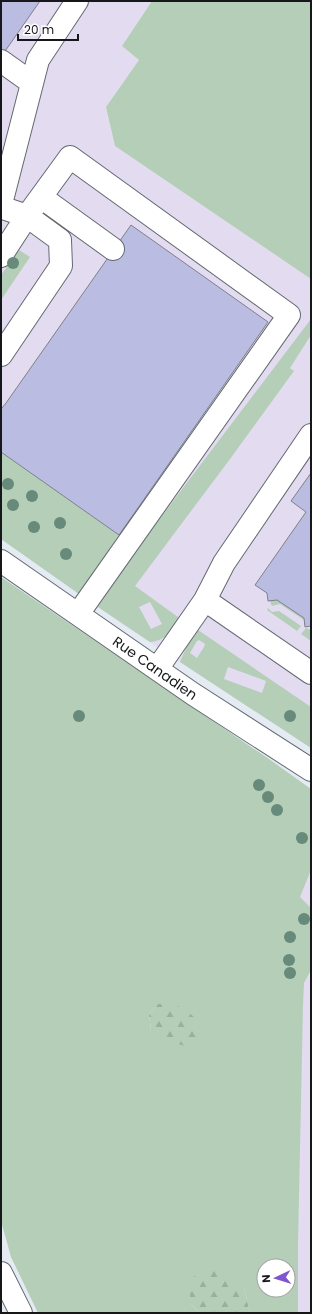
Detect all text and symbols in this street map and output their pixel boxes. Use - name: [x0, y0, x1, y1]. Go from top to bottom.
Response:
- scale bar: [18, 16, 78, 42]
- text: 20 m: [24, 21, 54, 38]
- street label: Rue Canadien: [109, 631, 201, 705]
- north arrow: [256, 1258, 296, 1298]
- text: N: [258, 1274, 274, 1283]

